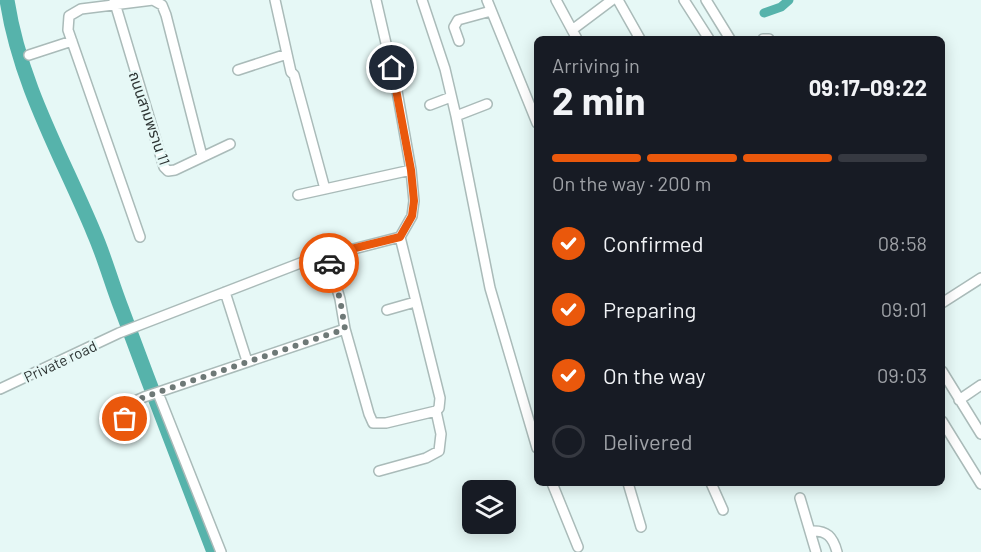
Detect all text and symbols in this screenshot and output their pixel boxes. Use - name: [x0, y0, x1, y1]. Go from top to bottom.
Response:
- pin: [366, 42, 417, 93]
- icon: home: [375, 51, 408, 84]
- text: Arriving in: [552, 53, 640, 77]
- street label: ถนนสามพราน 11: [126, 69, 174, 167]
- text: 09:17–09:22: [809, 74, 927, 100]
- text: 2 min: [552, 76, 645, 123]
- text: On the way · 200 m: [552, 171, 711, 195]
- icon: check: [552, 227, 585, 260]
- text: Confirmed: [603, 230, 703, 256]
- text: 08:58: [878, 231, 927, 255]
- courier: [299, 233, 359, 293]
- icon: car: [313, 247, 346, 280]
- icon: check: [552, 293, 585, 326]
- text: Preparing: [603, 296, 696, 322]
- text: 09:01: [881, 297, 927, 321]
- street label: Private road: [21, 336, 99, 386]
- icon: check: [552, 359, 585, 392]
- text: On the way: [603, 362, 706, 388]
- text: 09:03: [877, 363, 927, 387]
- pin: [99, 393, 150, 444]
- icon: bag: [108, 402, 141, 435]
- text: Delivered: [603, 428, 692, 454]
- map controls: [462, 480, 516, 534]
- button: layers: [462, 480, 516, 534]

